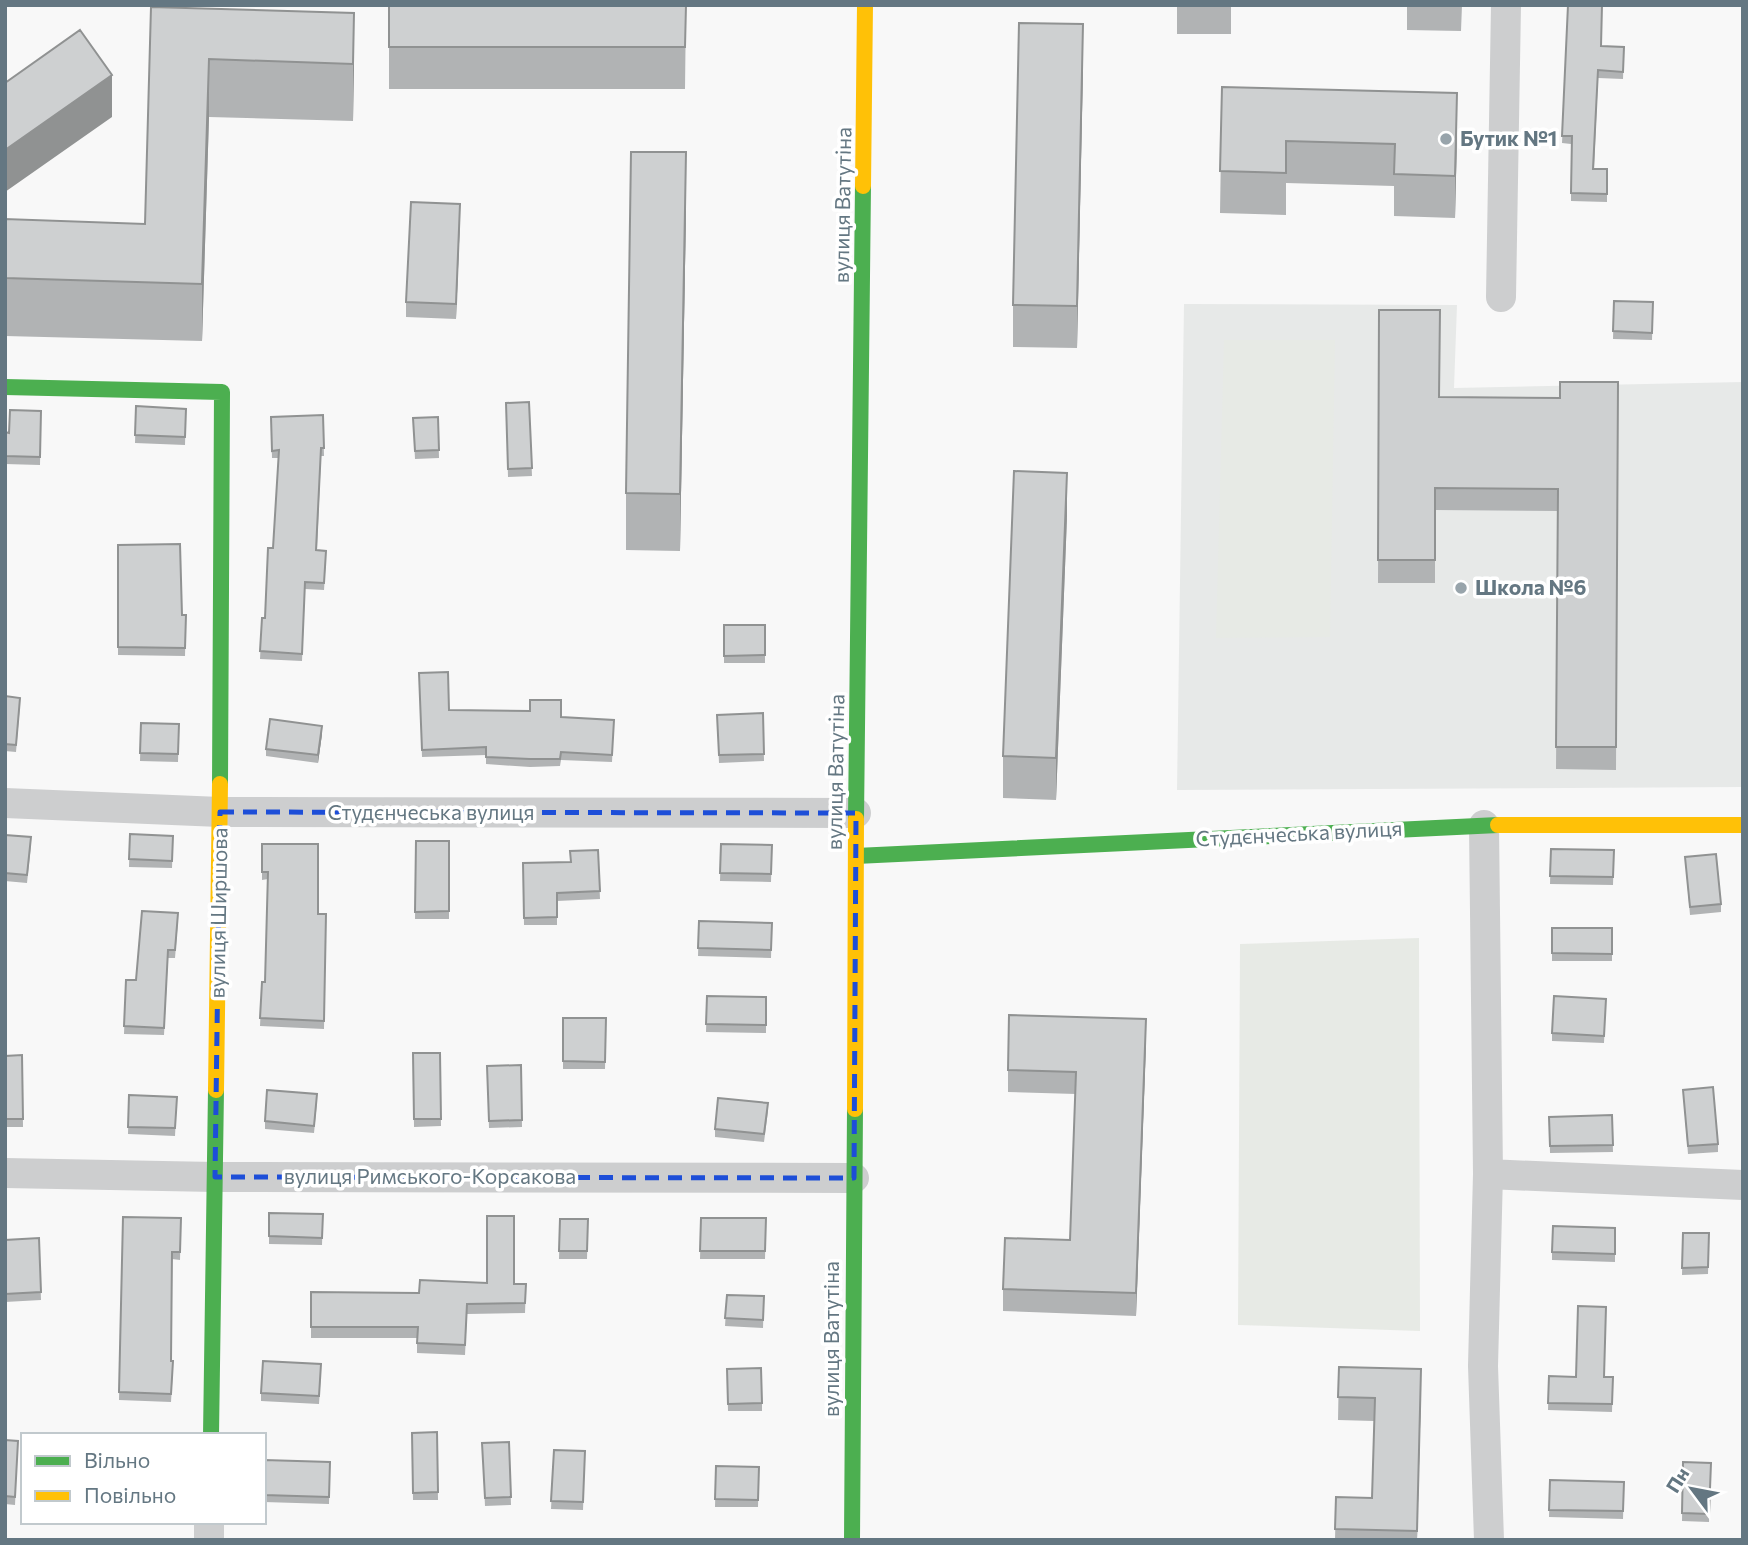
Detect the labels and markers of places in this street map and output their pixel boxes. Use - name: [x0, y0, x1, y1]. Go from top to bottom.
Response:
- place label: Бутик №1: [1460, 125, 1557, 150]
- marker: Бутик №1: [1438, 131, 1454, 147]
- place label: Школа №6: [1475, 574, 1586, 599]
- marker: Школа №6: [1453, 580, 1469, 596]

